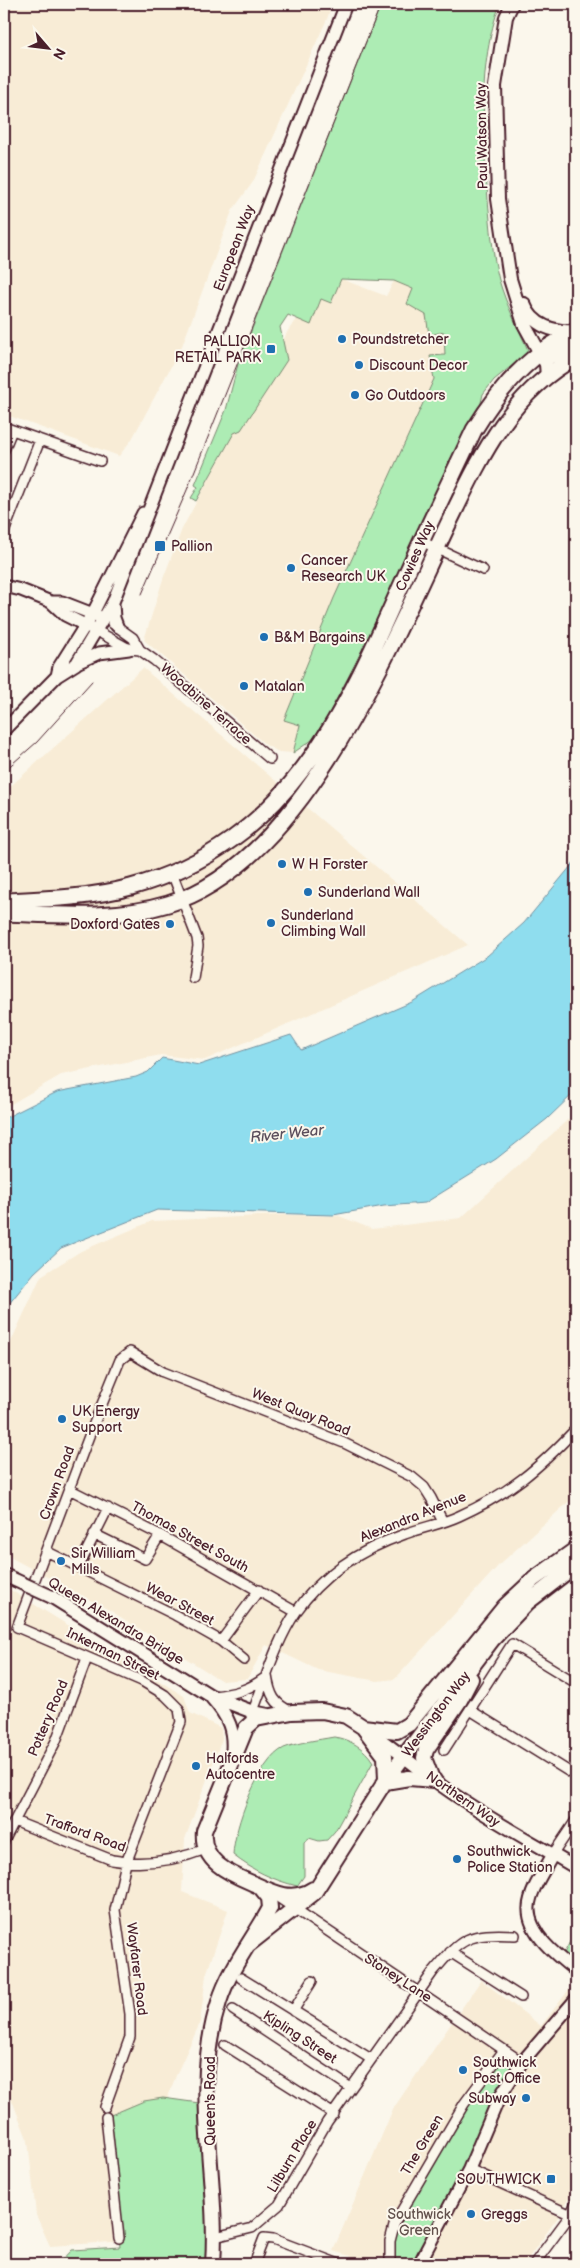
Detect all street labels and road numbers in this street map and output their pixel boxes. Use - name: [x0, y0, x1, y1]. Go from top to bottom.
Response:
- street label: Paul Watson Way: [473, 82, 491, 189]
- street label: European Way: [210, 202, 258, 294]
- street label: Cowies Way: [392, 518, 438, 594]
- street label: Woodbine Terrace: [157, 660, 255, 748]
- street label: West Quay Road: [249, 1384, 353, 1440]
- street label: Crown Road: [36, 1444, 78, 1522]
- street label: Alexandra Avenue: [357, 1488, 469, 1546]
- street label: Thomas Street South: [128, 1498, 252, 1576]
- street label: Queen Alexandra Bridge: [45, 1574, 187, 1668]
- street label: Wear Street: [143, 1579, 218, 1629]
- street label: Inkerman Street: [64, 1624, 163, 1684]
- street label: Wessington Way: [398, 1667, 474, 1760]
- street label: Pottery Road: [24, 1677, 72, 1759]
- street label: Northern Way: [423, 1767, 504, 1831]
- street label: Trafford Road: [42, 1810, 128, 1856]
- street label: Wayfarer Road: [123, 1921, 151, 2017]
- street label: Stoney Lane: [361, 1950, 435, 2006]
- street label: Kipling Street: [260, 2007, 341, 2068]
- street label: Queen's Road: [202, 2056, 219, 2146]
- street label: The Green: [397, 2112, 447, 2178]
- street label: Lilburn Place: [264, 2116, 320, 2196]

